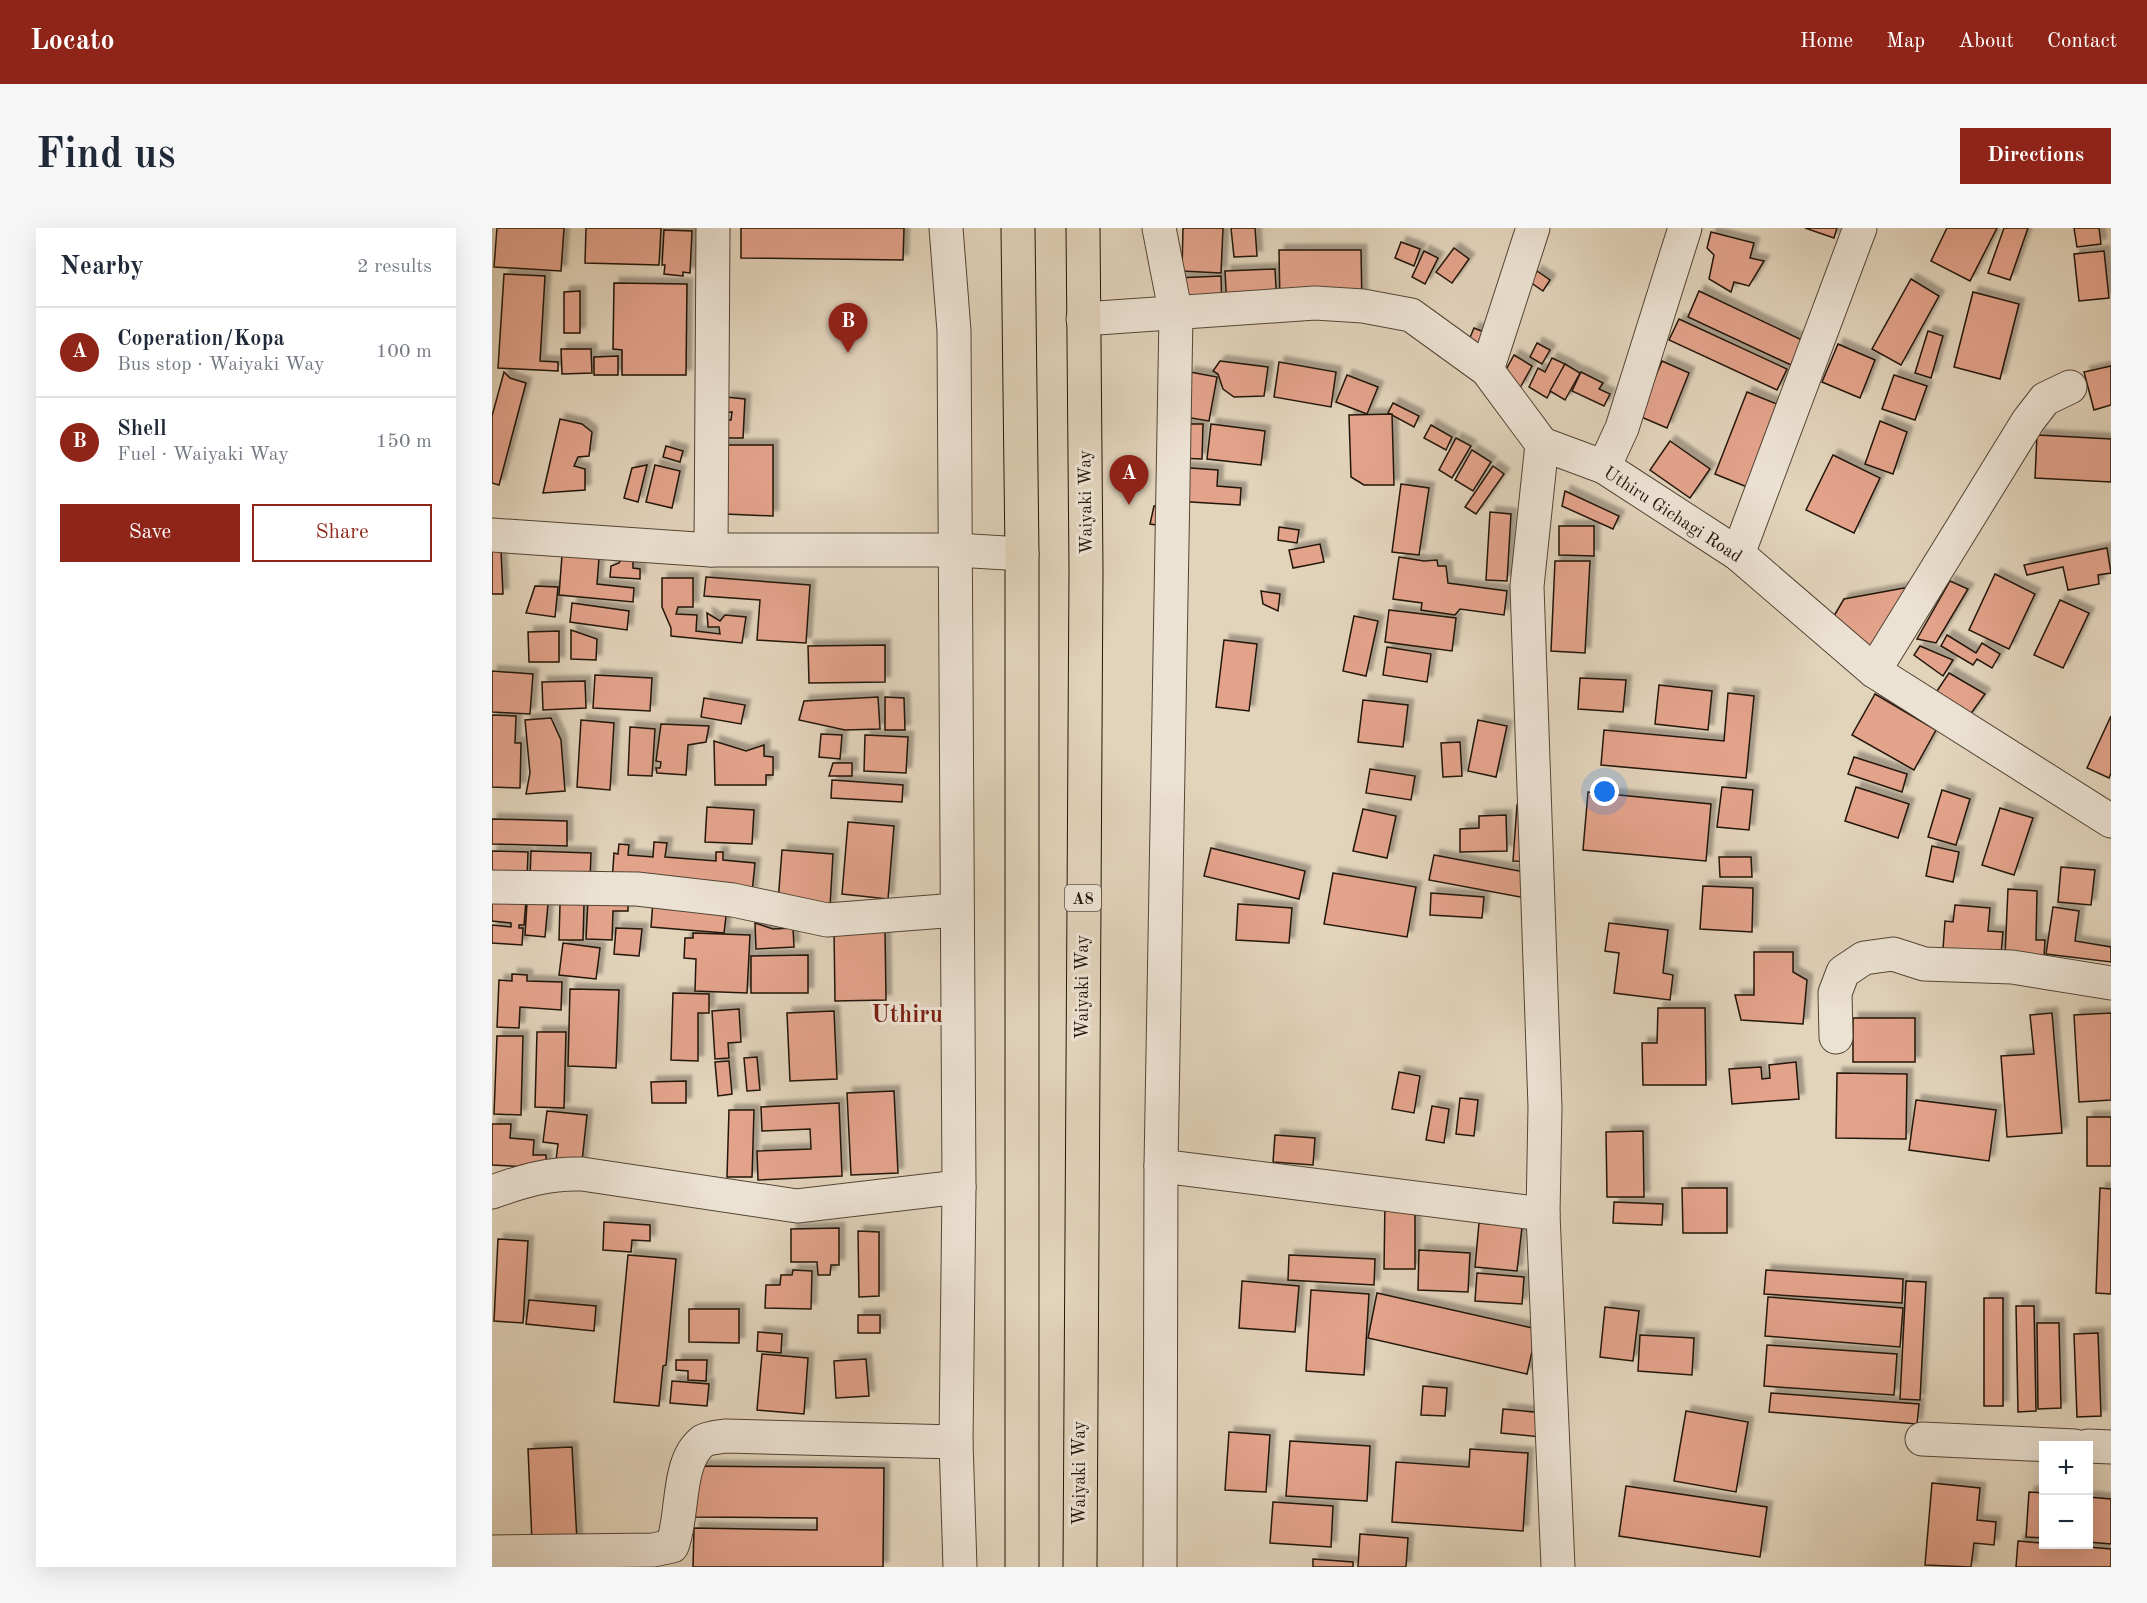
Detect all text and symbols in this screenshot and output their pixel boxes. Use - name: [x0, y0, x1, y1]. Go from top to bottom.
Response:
- text: Locato: [30, 28, 115, 56]
- text: Home: [1800, 31, 1853, 52]
- text: Map: [1886, 31, 1925, 52]
- text: About: [1958, 31, 2014, 52]
- text: Contact: [2047, 31, 2117, 52]
- button: Directions: [1960, 128, 2111, 184]
- text: Find us: [36, 135, 175, 177]
- text: Nearby: [60, 254, 144, 280]
- text: 2 results: [357, 257, 432, 277]
- pin: B: [828, 304, 868, 353]
- text: Coperation/Kopa: [117, 328, 285, 350]
- text: A: [72, 342, 87, 362]
- text: 100 m: [376, 342, 432, 362]
- text: Bus stop · Waiyaki Way: [117, 355, 325, 375]
- text: Shell: [117, 418, 167, 440]
- text: B: [72, 432, 87, 452]
- text: 150 m: [376, 432, 432, 452]
- text: Fuel · Waiyaki Way: [117, 445, 289, 465]
- street label: Waiyaki Way: [1076, 449, 1096, 554]
- pin: A: [1110, 456, 1148, 505]
- street label: Uthiru Gichagi Road: [1600, 463, 1745, 566]
- button: Save: [60, 504, 240, 562]
- button: Share: [252, 504, 432, 562]
- your location: [1590, 777, 1619, 806]
- road number: A8: [1065, 885, 1101, 911]
- street label: Waiyaki Way: [1074, 934, 1092, 1039]
- district label: Uthiru: [871, 1004, 943, 1028]
- street label: Waiyaki Way: [1071, 1420, 1089, 1525]
- map controls: [2039, 1441, 2093, 1549]
- button: +: [2039, 1441, 2093, 1495]
- button: −: [2039, 1495, 2093, 1549]

